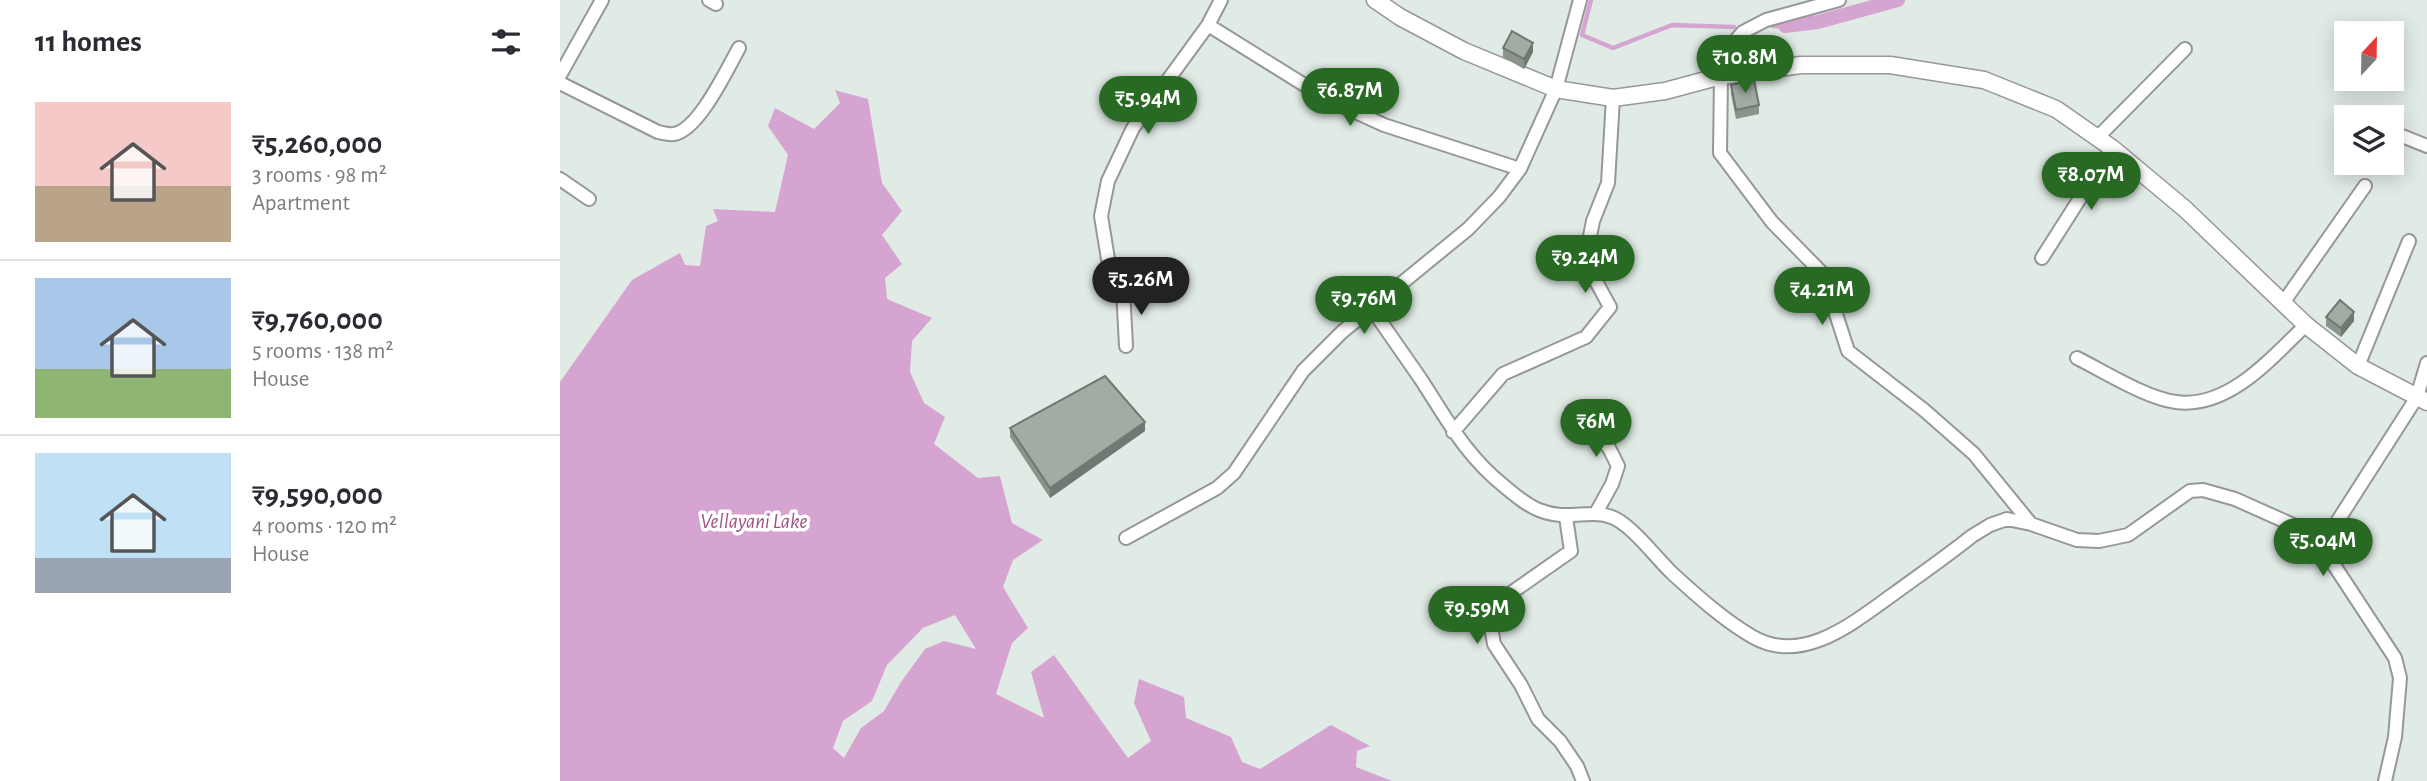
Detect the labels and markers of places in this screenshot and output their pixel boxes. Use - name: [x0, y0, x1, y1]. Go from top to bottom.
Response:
- pin: ₹10.8M: [1688, 36, 1802, 95]
- pin: ₹6.87M: [1293, 68, 1407, 128]
- pin: ₹5.94M: [1091, 76, 1205, 136]
- pin: ₹8.07M: [2034, 152, 2148, 212]
- pin: ₹9.24M: [1528, 236, 1642, 295]
- pin: ₹5.26M: [1084, 258, 1198, 317]
- pin: ₹4.21M: [1765, 268, 1879, 327]
- pin: ₹9.76M: [1307, 276, 1421, 336]
- pin: ₹6M: [1562, 400, 1630, 459]
- pin: ₹5.04M: [2266, 518, 2380, 578]
- pin: ₹9.59M: [1420, 586, 1534, 646]

